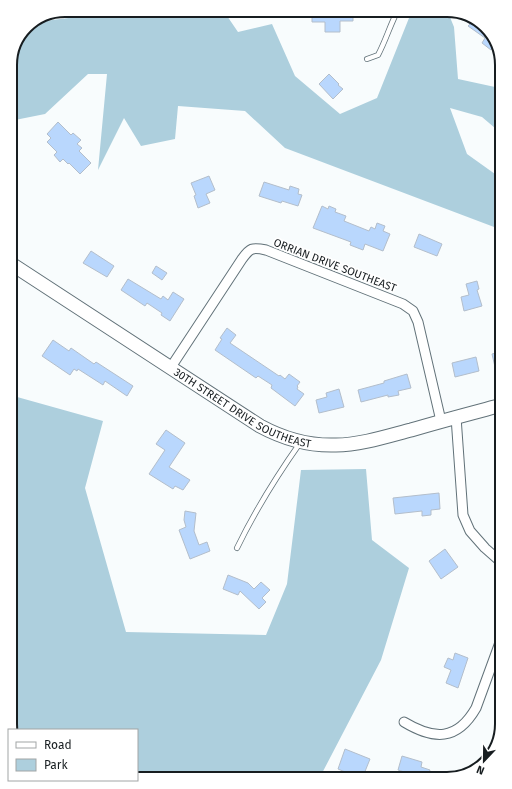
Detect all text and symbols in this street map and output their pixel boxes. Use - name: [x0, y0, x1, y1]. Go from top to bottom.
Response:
- street label: ORRIAN DRIVE SOUTHEAST: [272, 236, 398, 295]
- street label: 30TH STREET DRIVE SOUTHEAST: [171, 366, 312, 451]
- legend: [8, 729, 138, 781]
- text: Road: [44, 738, 72, 752]
- north arrow: [464, 741, 504, 781]
- text: Park: [44, 758, 68, 772]
- text: N: [475, 762, 486, 777]

